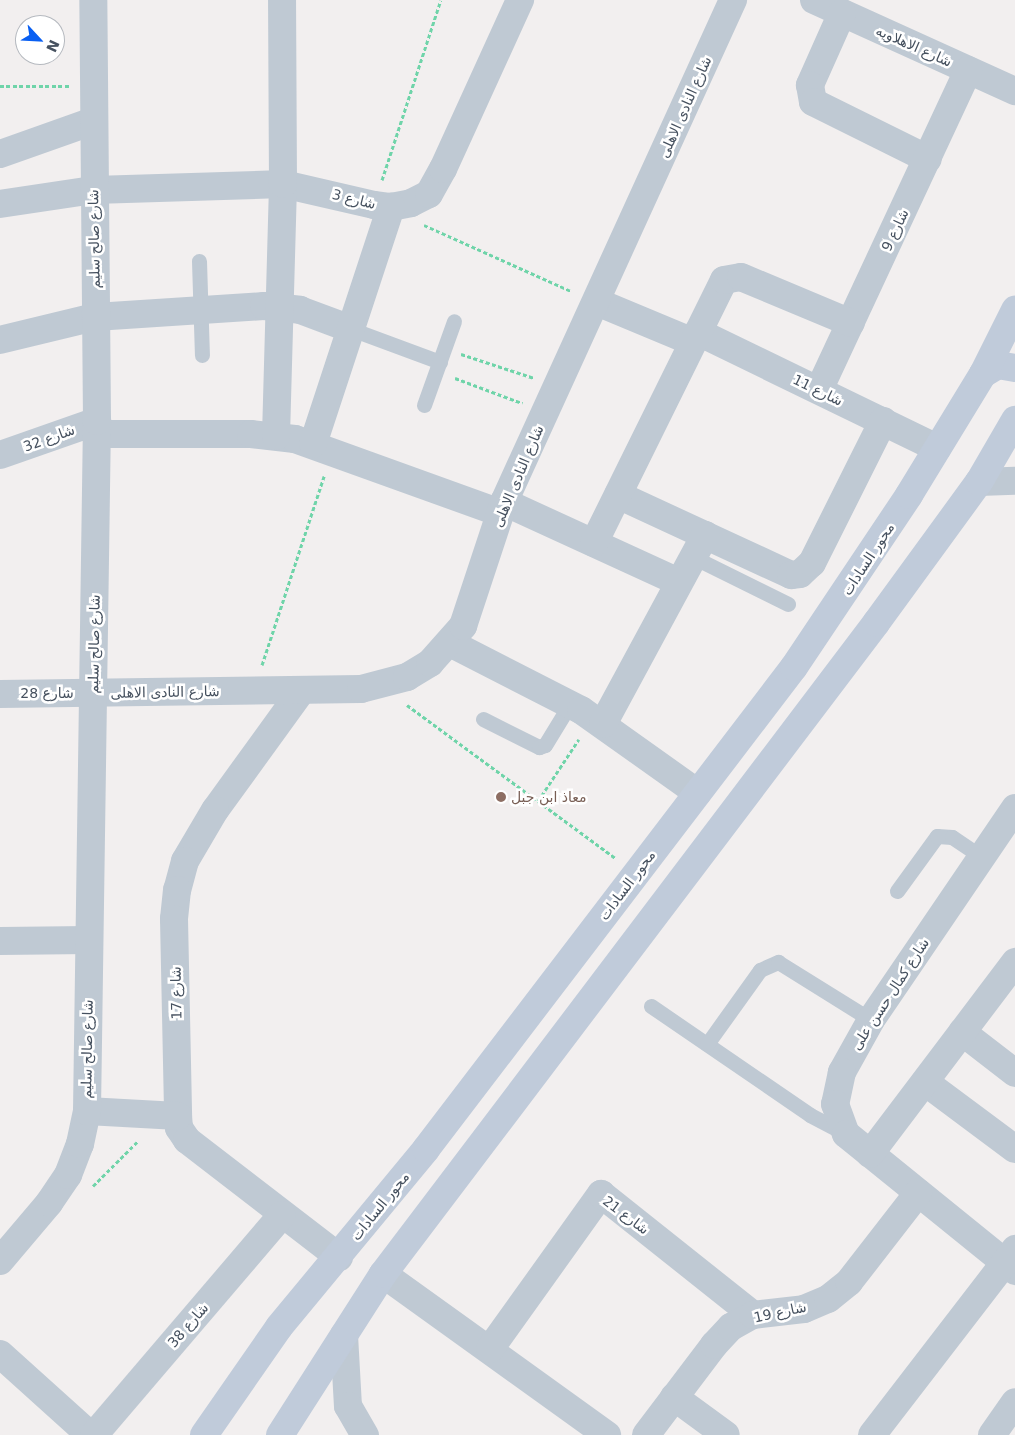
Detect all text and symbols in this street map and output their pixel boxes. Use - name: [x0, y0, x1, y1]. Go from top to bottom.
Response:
- north arrow: [15, 15, 65, 65]
- street label: شارع الاهلاويه: [873, 22, 955, 70]
- text: N: [43, 37, 62, 55]
- street label: شارع النادى الاهلى: [655, 54, 715, 160]
- street label: شارع 3: [330, 185, 378, 213]
- street label: شارع صالح سليم: [85, 189, 103, 289]
- street label: شارع 9: [878, 206, 912, 254]
- street label: شارع 11: [790, 371, 846, 409]
- street label: شارع 32: [21, 421, 77, 455]
- street label: شارع النادى الاهلى: [489, 422, 547, 530]
- street label: محور السادات: [838, 520, 898, 598]
- street label: شارع صالح سليم: [85, 594, 103, 694]
- street label: شارع النادى الاهلى: [110, 683, 220, 701]
- street label: شارع 28: [20, 685, 74, 701]
- place label: معاذ ابن جبل: [511, 789, 587, 805]
- marker: معاذ ابن جبل: [495, 791, 507, 803]
- street label: محور السادات: [595, 847, 659, 923]
- street label: شارع كمال حسن على: [848, 935, 932, 1053]
- street label: شارع 17: [167, 966, 185, 1020]
- street label: شارع صالح سليم: [78, 999, 96, 1099]
- street label: محور السادات: [347, 1168, 413, 1244]
- street label: شارع 21: [600, 1192, 652, 1238]
- street label: شارع 19: [752, 1298, 808, 1326]
- street label: شارع 38: [164, 1299, 212, 1351]

